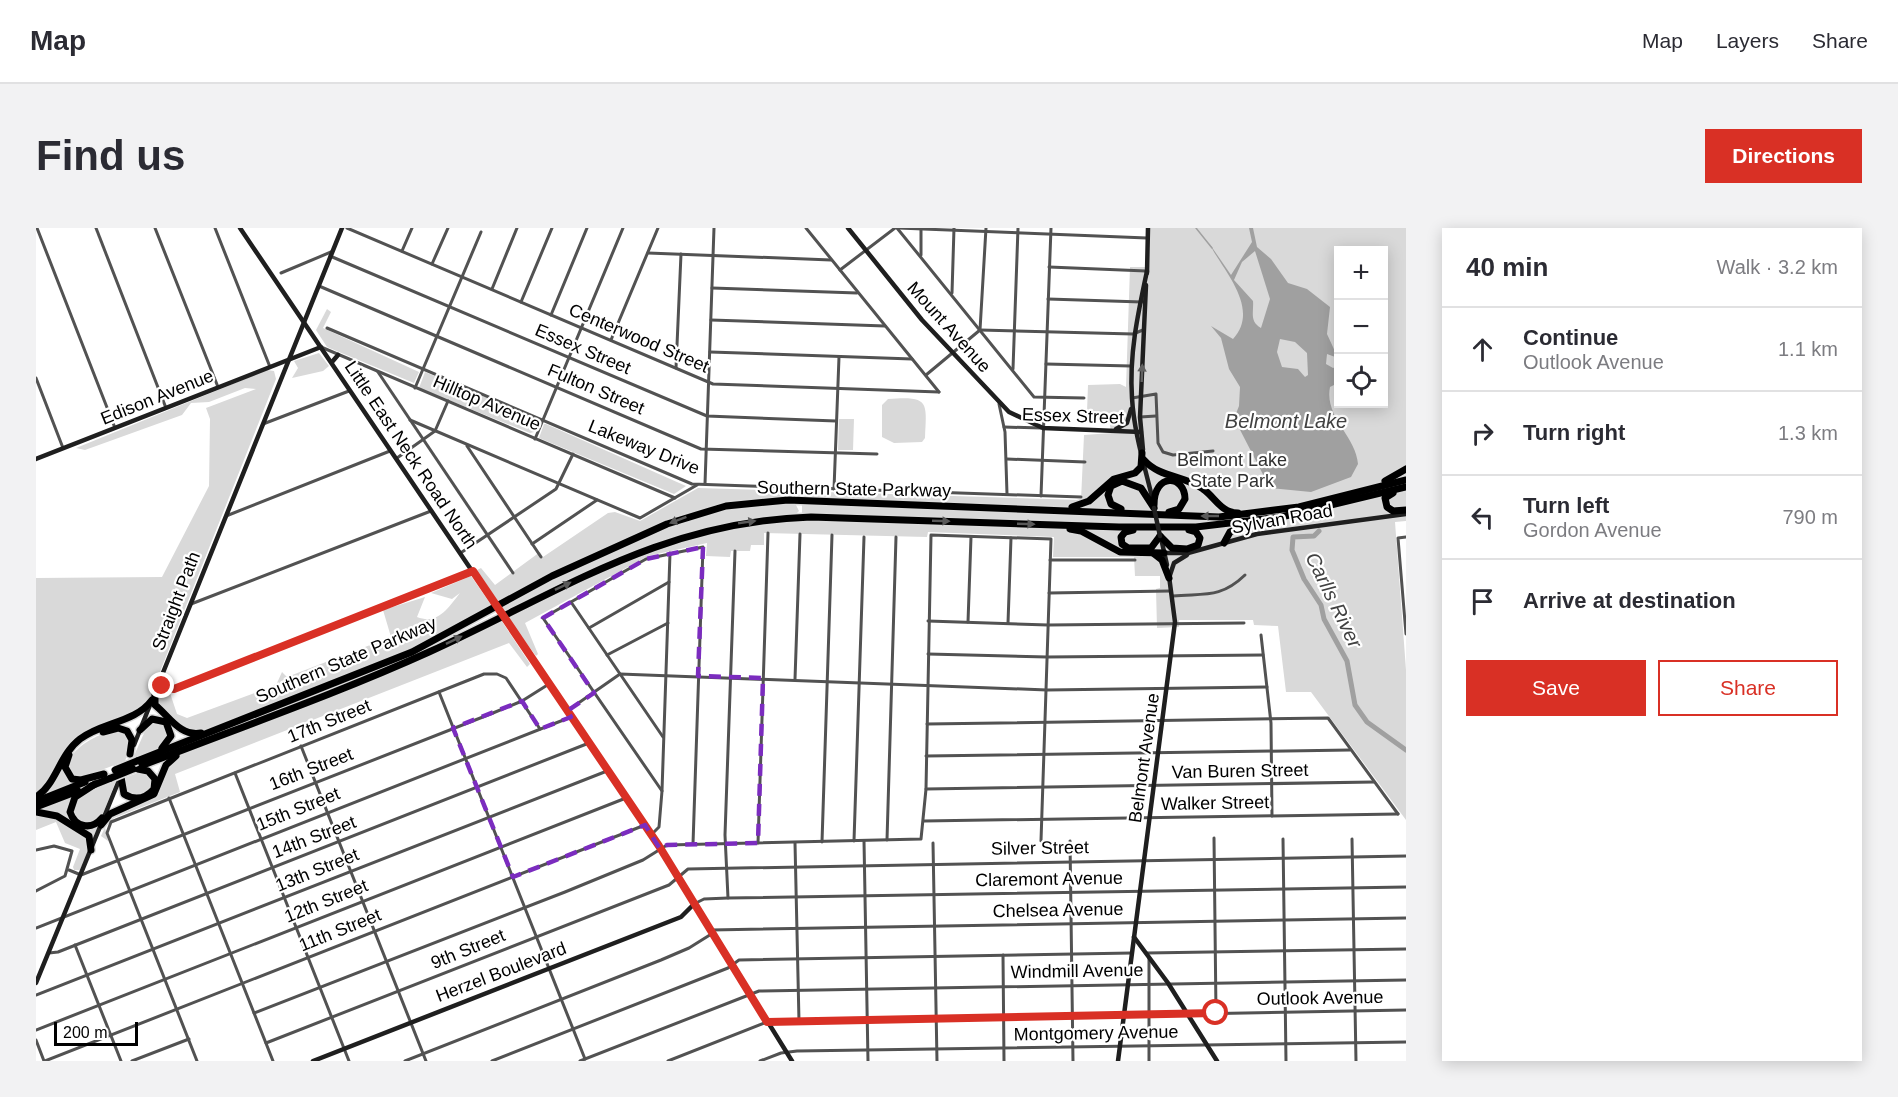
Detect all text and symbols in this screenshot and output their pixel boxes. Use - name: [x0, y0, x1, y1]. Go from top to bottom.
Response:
- text: Map: [30, 25, 86, 56]
- text: Map: [1642, 29, 1683, 52]
- text: Layers: [1716, 29, 1779, 52]
- text: Share: [1812, 29, 1868, 52]
- button: Directions: [1705, 129, 1862, 183]
- text: Find us: [36, 132, 185, 179]
- map controls: [1334, 246, 1388, 408]
- button: +: [1334, 246, 1388, 300]
- text: 40 min: [1466, 252, 1548, 282]
- text: Walk · 3.2 km: [1717, 256, 1838, 278]
- street label: Mount Avenue: [903, 278, 995, 376]
- street label: Centerwood Street: [566, 299, 712, 377]
- button: −: [1334, 300, 1388, 354]
- street label: Essex Street: [532, 320, 634, 378]
- text: Continue: [1523, 325, 1618, 350]
- icon: ahead: [1466, 333, 1499, 366]
- text: 1.1 km: [1778, 338, 1838, 360]
- text: Outlook Avenue: [1523, 351, 1664, 373]
- button: locate: [1334, 354, 1388, 408]
- street label: Little East Neck Road North: [341, 357, 481, 553]
- street label: Fulton Street: [545, 360, 647, 418]
- one-way arrow: [1137, 364, 1146, 383]
- street label: Edison Avenue: [98, 365, 216, 429]
- street label: Hilltop Avenue: [430, 371, 544, 435]
- street label: Essex Street: [1022, 404, 1124, 428]
- water label: Belmont Lake: [1225, 410, 1347, 432]
- street label: Lakeway Drive: [586, 416, 702, 478]
- icon: right: [1466, 417, 1499, 450]
- text: Turn right: [1523, 420, 1625, 445]
- text: 1.3 km: [1778, 422, 1838, 444]
- park label: Belmont Lake State Park: [1177, 450, 1287, 491]
- street label: Southern State Parkway: [757, 477, 951, 501]
- text: Turn left: [1523, 493, 1609, 518]
- street label: Sylvan Road: [1230, 500, 1334, 538]
- icon: left: [1466, 501, 1499, 534]
- text: 790 m: [1782, 506, 1838, 528]
- one-way arrow: [1200, 511, 1219, 521]
- one-way arrow: [669, 516, 687, 525]
- one-way arrow: [932, 516, 951, 526]
- one-way arrow: [737, 518, 756, 527]
- one-way arrow: [1016, 519, 1035, 528]
- text: Gordon Avenue: [1523, 519, 1662, 541]
- street label: Straight Path: [148, 549, 204, 653]
- water label: Carlls River: [1301, 549, 1367, 652]
- one-way arrow: [555, 582, 572, 591]
- icon: arrive: [1466, 585, 1499, 618]
- text: Arrive at destination: [1523, 588, 1736, 613]
- street label: Southern State Parkway: [253, 613, 439, 707]
- one-way arrow: [445, 636, 462, 645]
- button: Save: [1466, 660, 1646, 716]
- button: Share: [1658, 660, 1838, 716]
- route end: [148, 672, 174, 698]
- street label: Belmont Avenue: [1125, 692, 1163, 824]
- street label: 17th Street: [284, 695, 374, 747]
- street label: 16th Street: [266, 744, 356, 794]
- street label: Van Buren Street: [1171, 760, 1309, 782]
- street label: 15th Street: [253, 783, 343, 835]
- street label: Walker Street: [1161, 792, 1269, 814]
- street label: 14th Street: [269, 812, 359, 862]
- street label: Silver Street: [991, 837, 1089, 859]
- street label: 13th Street: [272, 844, 362, 896]
- street label: Claremont Avenue: [975, 868, 1123, 890]
- street label: 12th Street: [281, 875, 371, 927]
- street label: Chelsea Avenue: [992, 899, 1124, 921]
- street label: 11th Street: [296, 904, 384, 956]
- street label: 9th Street: [428, 925, 508, 973]
- street label: Herzel Boulevard: [433, 938, 569, 1006]
- street label: Windmill Avenue: [1010, 960, 1144, 982]
- street label: Outlook Avenue: [1256, 987, 1384, 1009]
- route start: [1202, 999, 1228, 1025]
- scale bar: [54, 1019, 138, 1046]
- street label: Montgomery Avenue: [1013, 1022, 1179, 1044]
- text: 200 m: [63, 1024, 107, 1041]

